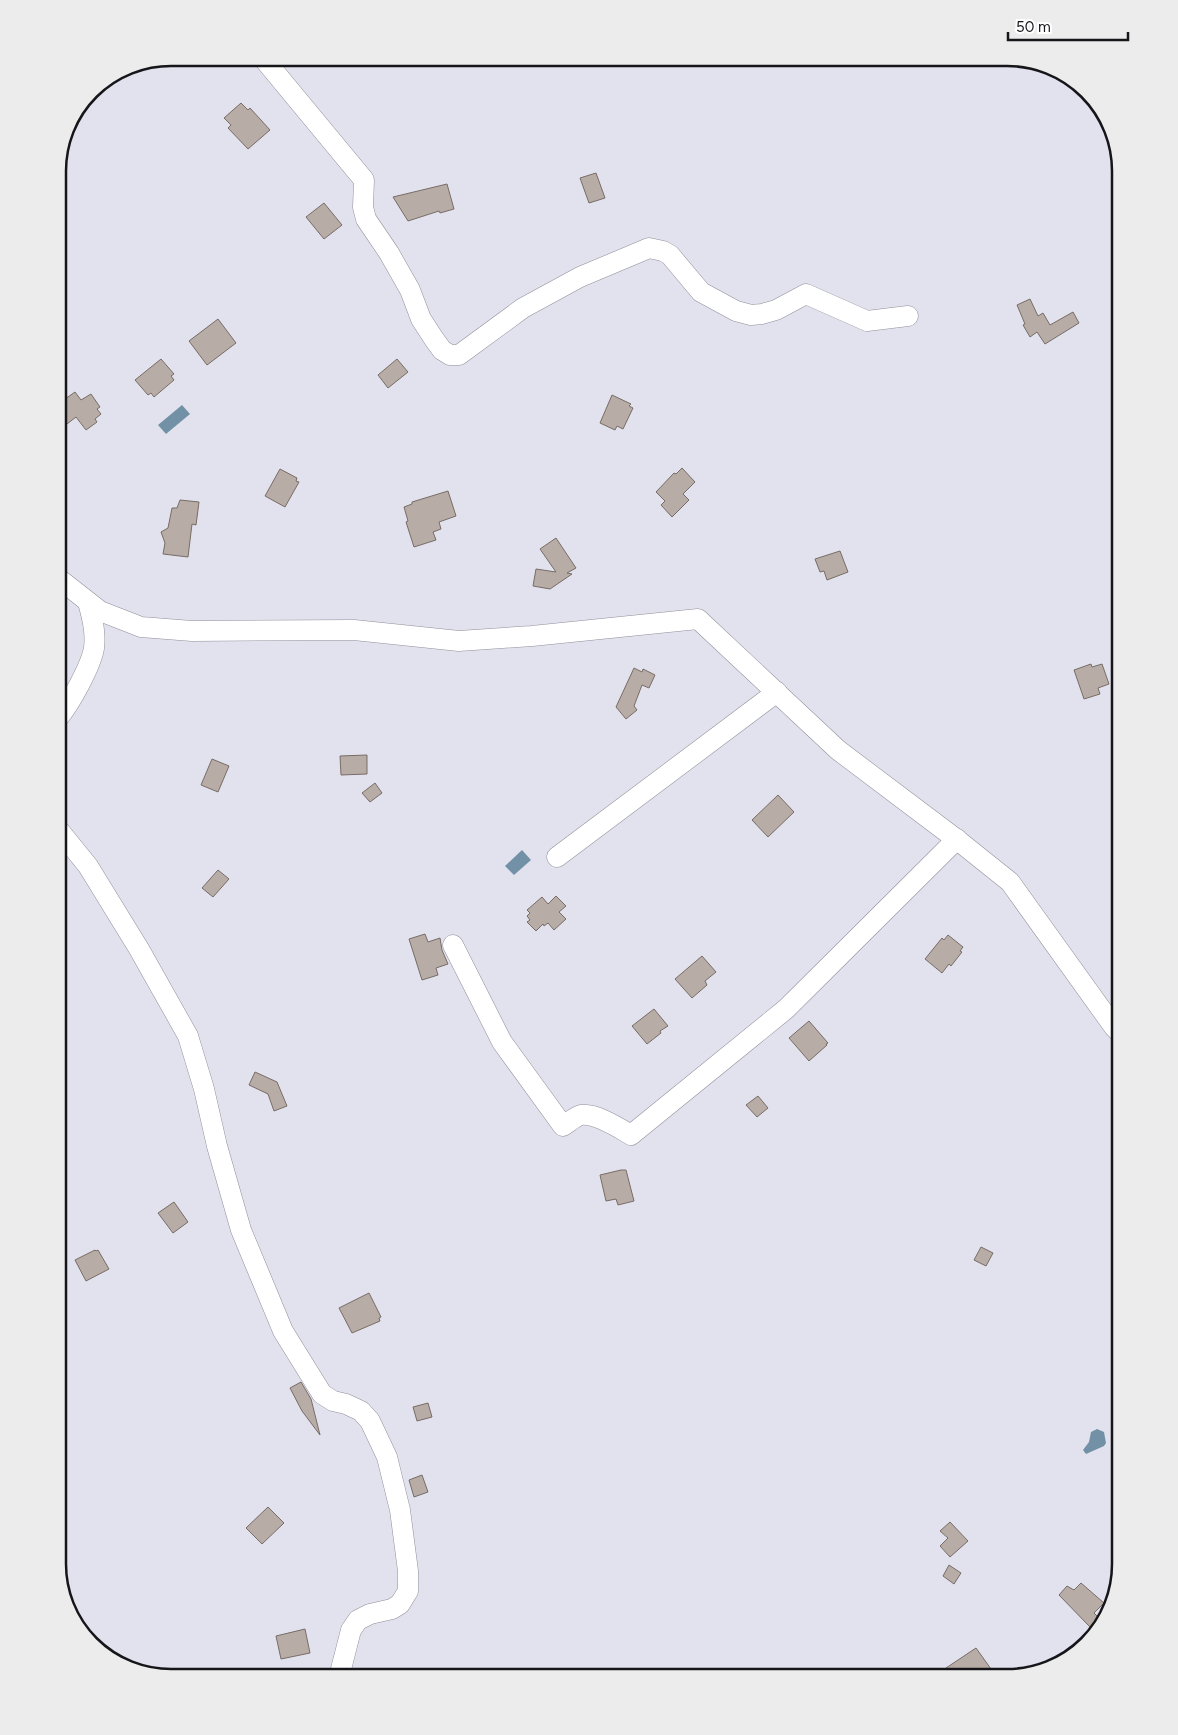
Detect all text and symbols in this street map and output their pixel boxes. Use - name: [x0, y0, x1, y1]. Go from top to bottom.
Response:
- scale bar: [1008, 10, 1128, 42]
- text: 50 m: [1016, 18, 1051, 36]

